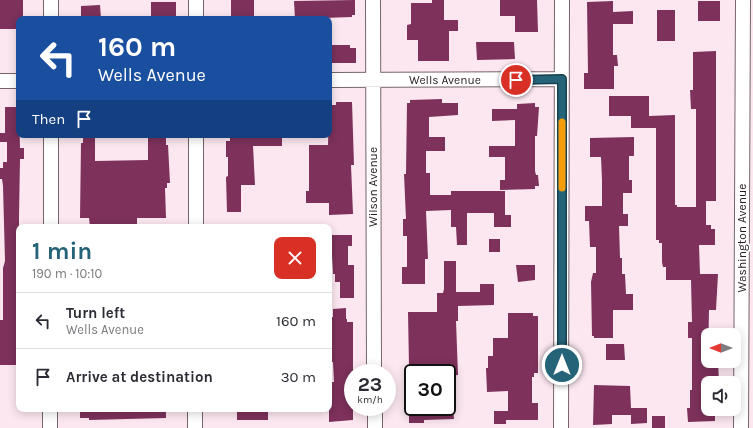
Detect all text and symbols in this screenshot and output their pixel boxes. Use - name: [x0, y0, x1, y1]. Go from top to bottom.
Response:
- text: 160 m: [98, 30, 176, 63]
- icon: left: [32, 32, 84, 84]
- pin: [499, 63, 533, 97]
- text: Wells Avenue: [98, 64, 206, 86]
- icon: arrive: [505, 69, 527, 91]
- street label: Wells Avenue: [409, 73, 481, 87]
- icon: arrive: [73, 108, 95, 130]
- text: Then: [32, 110, 65, 128]
- street label: Wilson Avenue: [366, 147, 380, 227]
- street label: Washington Avenue: [735, 184, 749, 292]
- text: 1 min: [32, 237, 92, 265]
- button: close: [274, 237, 316, 279]
- text: 190 m · 10:10: [32, 266, 102, 281]
- text: Turn left: [66, 304, 125, 322]
- icon: left: [32, 310, 54, 332]
- text: 160 m: [276, 312, 316, 330]
- text: Wells Avenue: [66, 322, 144, 337]
- north arrow: [701, 328, 741, 368]
- map controls: [701, 328, 741, 416]
- position arrow: [541, 344, 583, 386]
- speed limit sign: 30: [404, 364, 456, 416]
- icon: arrive: [32, 366, 54, 388]
- text: Arrive at destination: [66, 368, 213, 386]
- text: 30 m: [281, 368, 316, 386]
- text: 23: [358, 373, 382, 396]
- button: sound: [701, 376, 741, 416]
- text: km/h: [357, 394, 383, 406]

